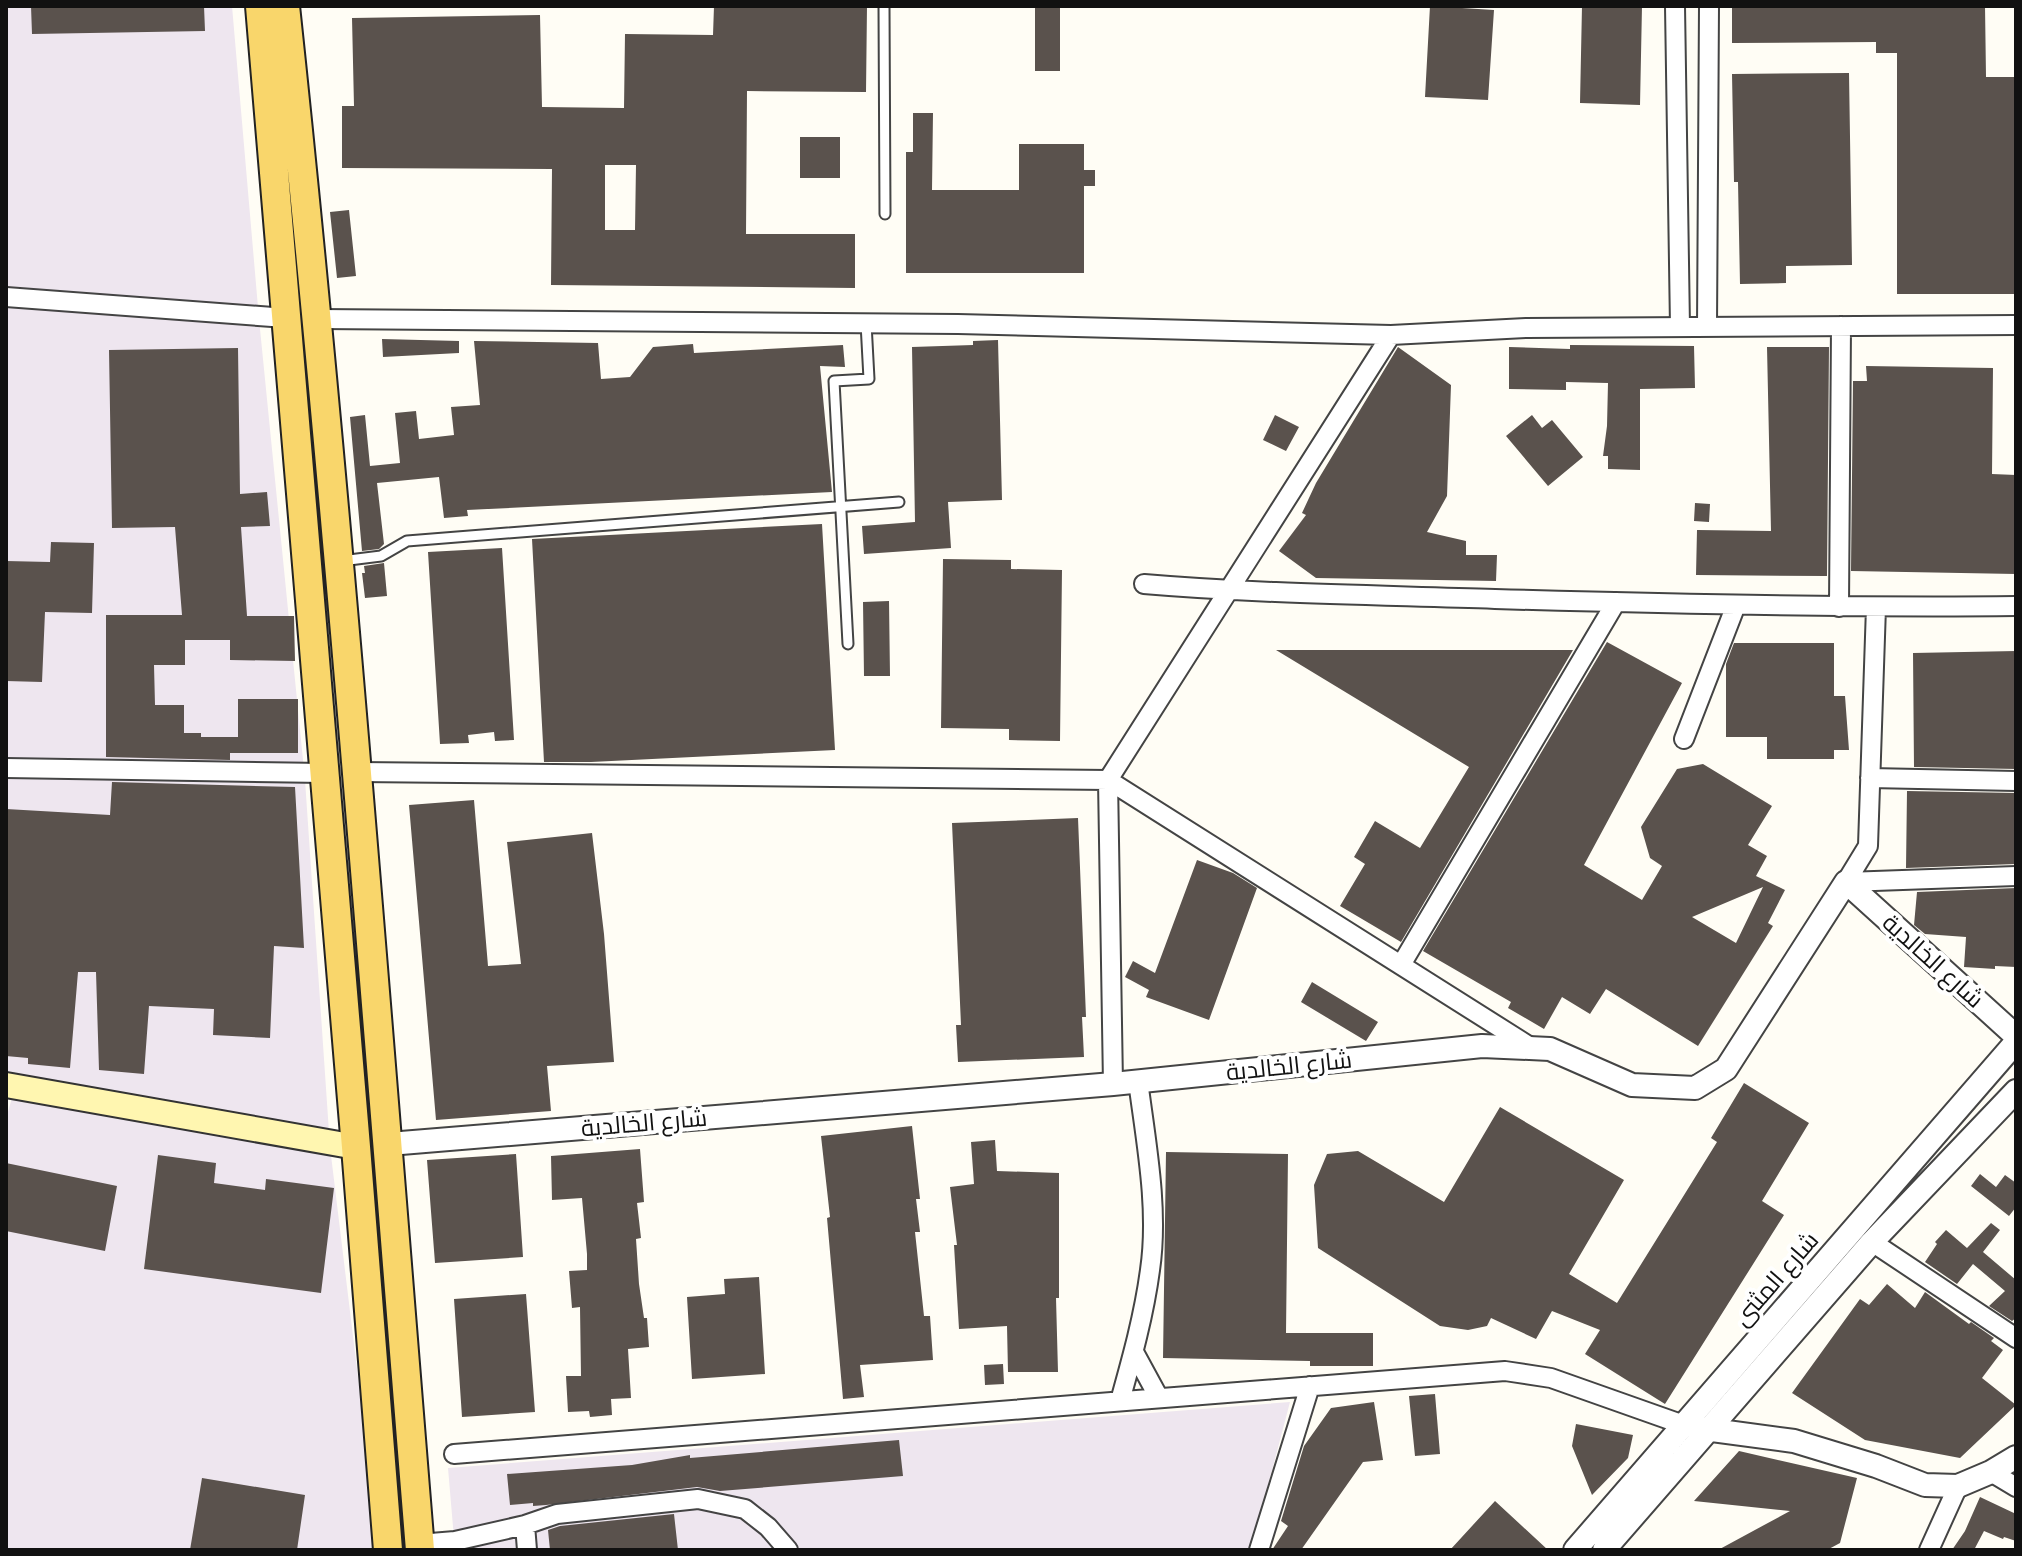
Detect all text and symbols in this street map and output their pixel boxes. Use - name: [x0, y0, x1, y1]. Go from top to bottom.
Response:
- street label: شارع الخالدية: [1875, 906, 1991, 1015]
- street label: شارع الخالدية: [1224, 1042, 1354, 1089]
- street label: شارع الخالدية: [580, 1101, 708, 1144]
- street label: شارع المثنى: [1725, 1224, 1826, 1333]

